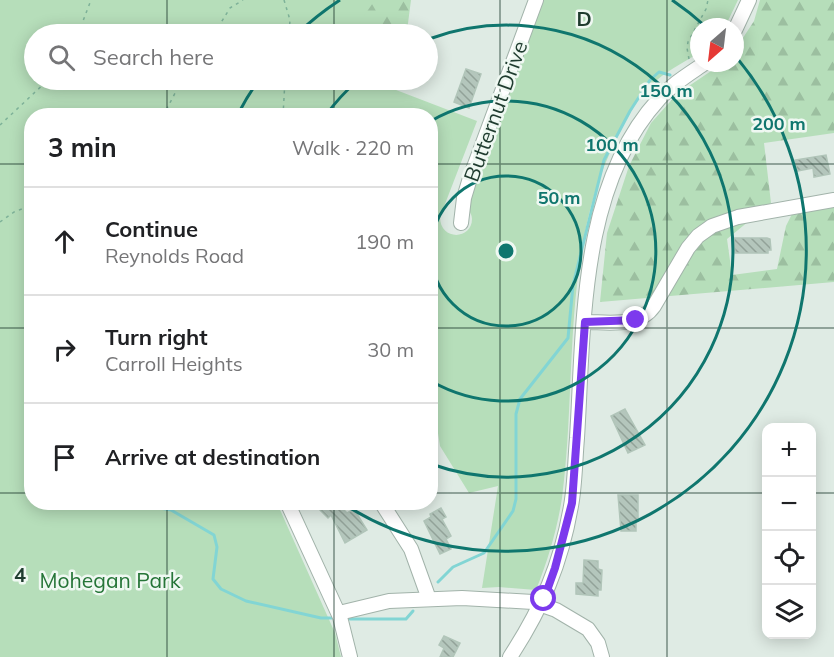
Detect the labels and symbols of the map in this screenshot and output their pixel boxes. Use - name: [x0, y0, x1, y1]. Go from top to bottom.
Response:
- text: D: [576, 6, 592, 31]
- north arrow: [690, 18, 744, 72]
- street label: Butternut Drive: [458, 37, 532, 185]
- text: 150 m: [639, 79, 693, 102]
- text: 200 m: [752, 112, 806, 135]
- text: 100 m: [585, 133, 639, 156]
- text: 50 m: [538, 186, 580, 209]
- centre of rings: [496, 241, 516, 261]
- route end: [622, 306, 648, 332]
- text: 4: [14, 562, 26, 587]
- park label: Mohegan Park: [40, 567, 181, 593]
- route start: [530, 585, 556, 611]

